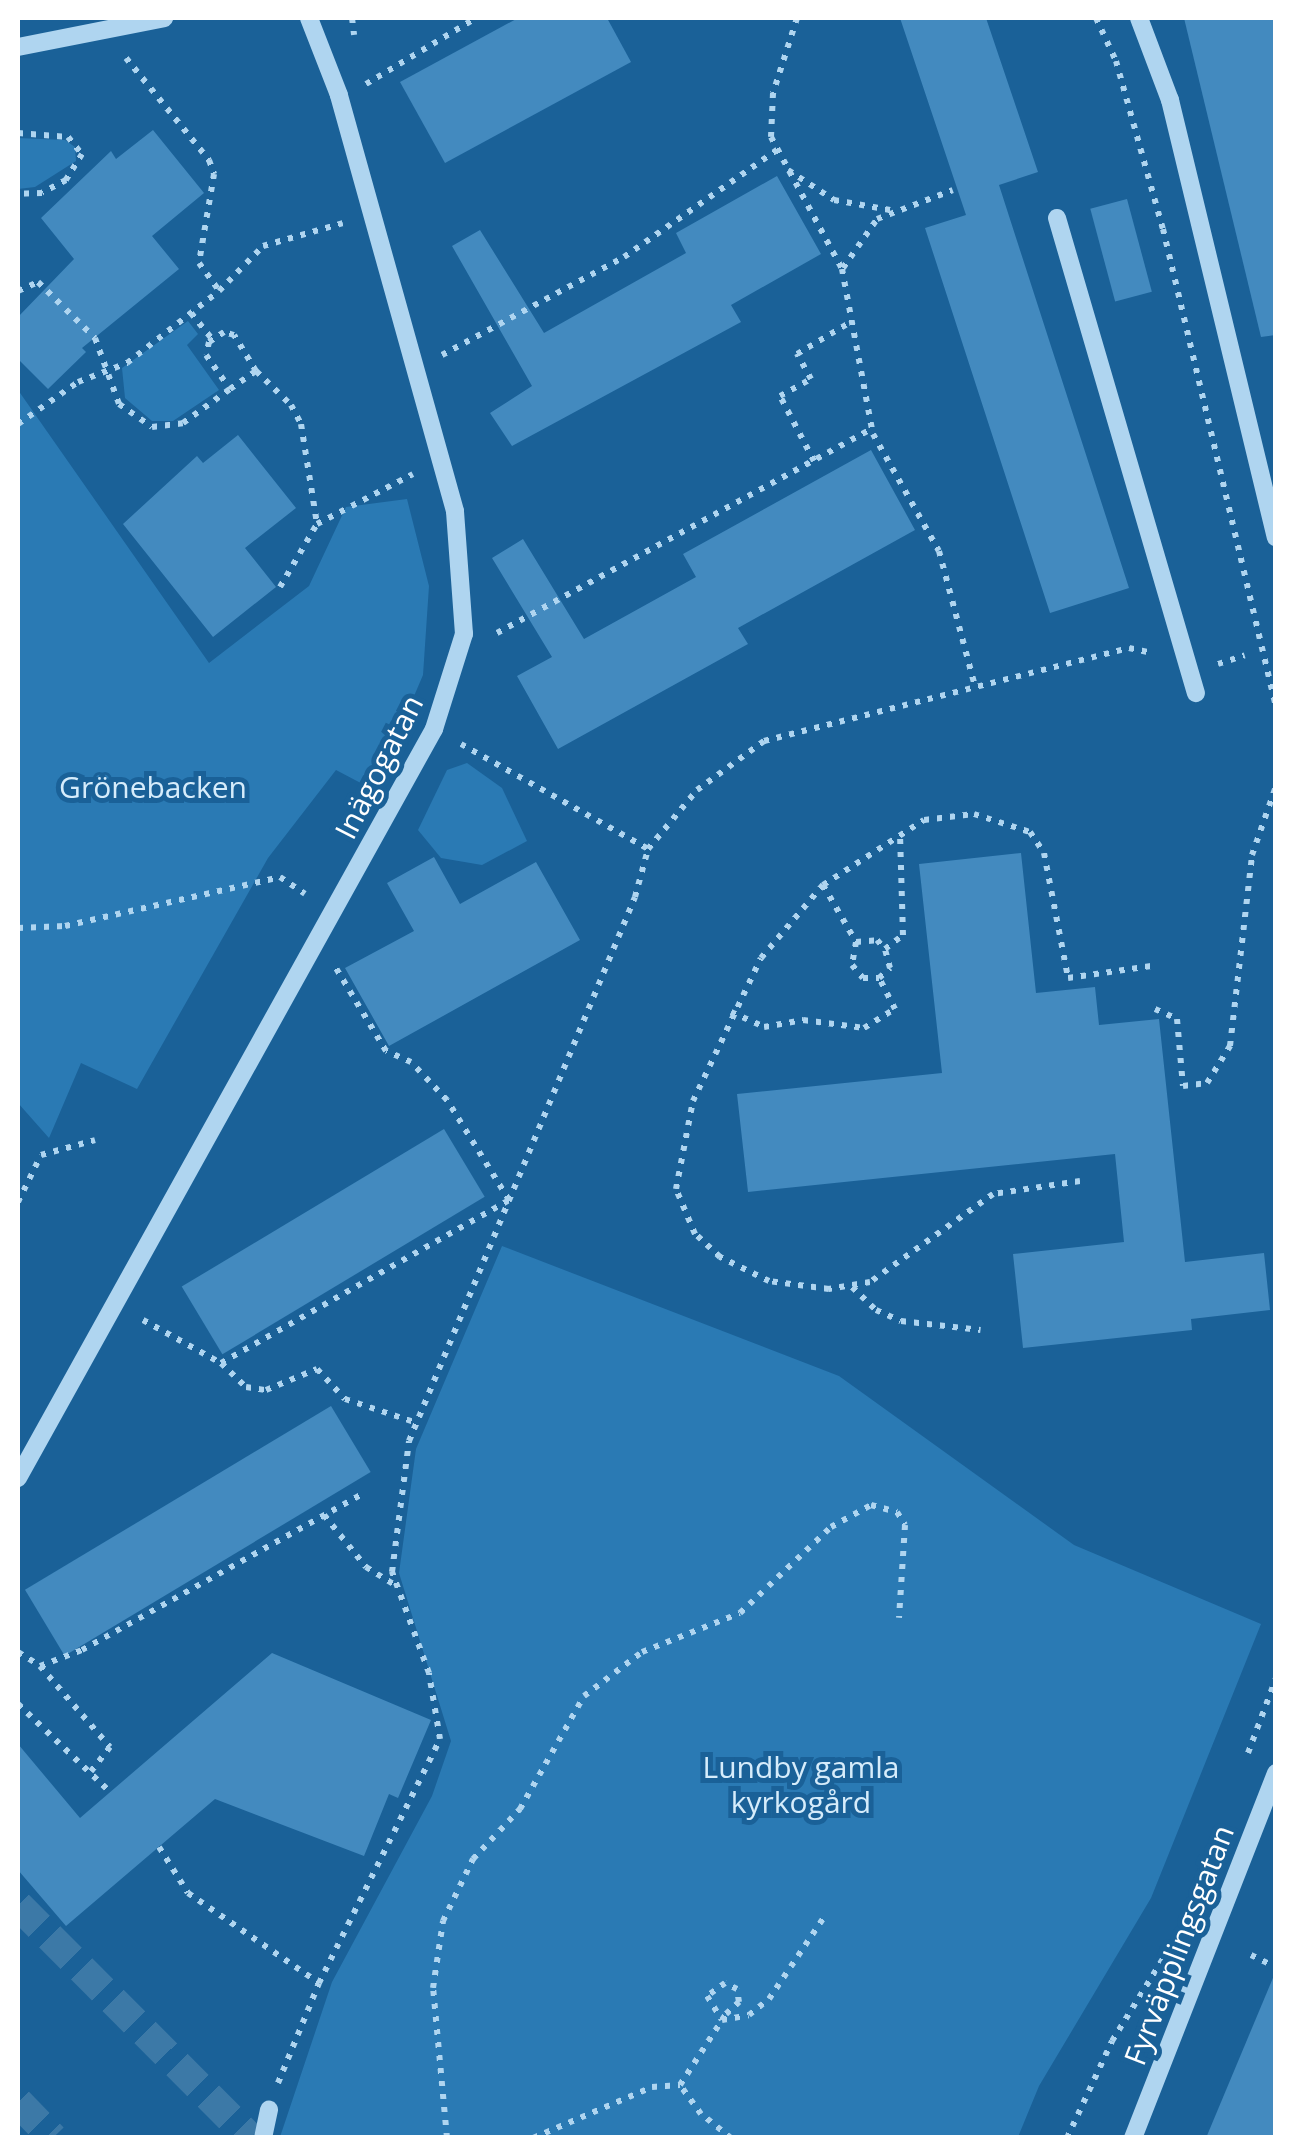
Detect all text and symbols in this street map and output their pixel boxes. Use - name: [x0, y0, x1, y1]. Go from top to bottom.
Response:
- street label: Inägogatan: [327, 689, 431, 845]
- park label: Grönebacken: [59, 769, 247, 805]
- park label: Lundby gamla kyrkogård: [703, 1749, 899, 1820]
- street label: Fyrväpplingsgatan: [1117, 1820, 1241, 2070]

